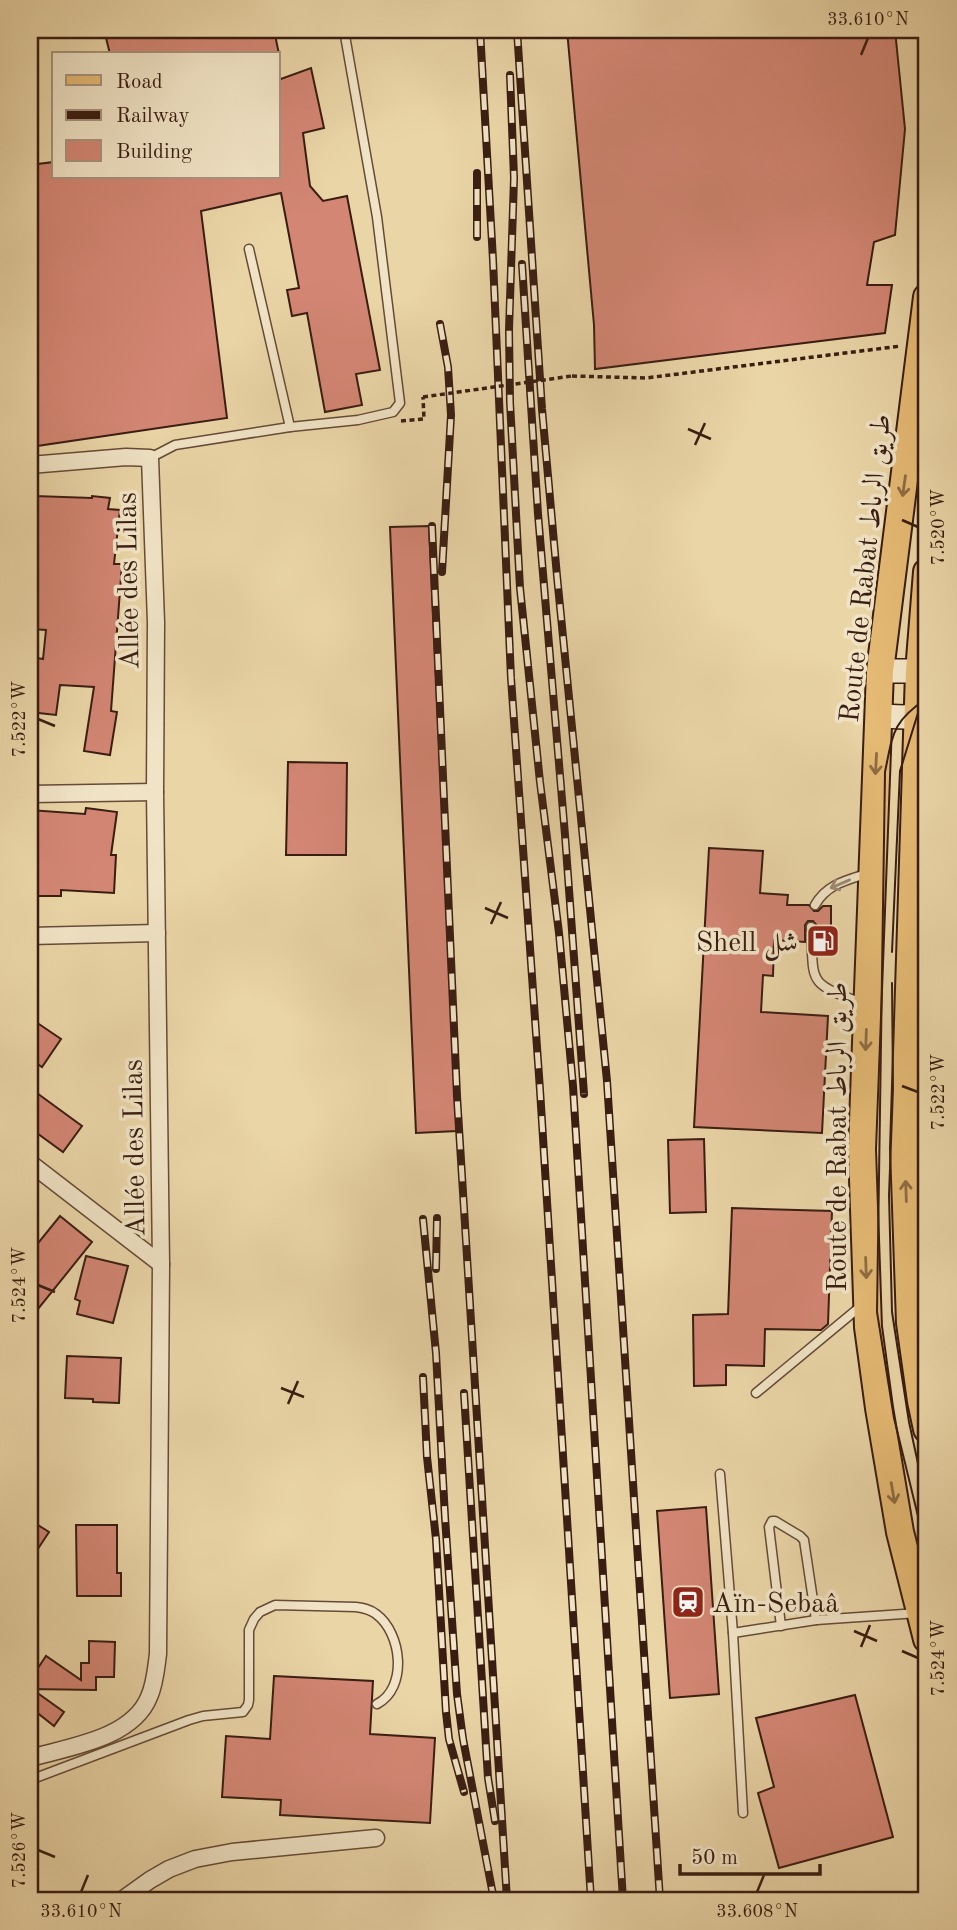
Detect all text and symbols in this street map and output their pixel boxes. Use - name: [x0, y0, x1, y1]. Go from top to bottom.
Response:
- text: 33.610°N: [827, 11, 909, 29]
- legend: [52, 52, 280, 178]
- text: Road: [116, 72, 163, 93]
- text: Railway: [116, 106, 190, 127]
- text: Building: [116, 142, 193, 163]
- street label: Route de Rabat طريق الرباط: [836, 413, 898, 724]
- one-way arrow: [897, 474, 910, 497]
- text: 7.520°W: [930, 489, 948, 565]
- street label: Allée des Lilas: [114, 492, 146, 670]
- text: 7.522°W: [11, 681, 29, 757]
- one-way arrow: [869, 752, 882, 775]
- one-way arrow: [830, 878, 851, 891]
- fuel station icon: Shell شل: [804, 922, 842, 960]
- place label: Shell شل: [696, 930, 798, 961]
- street label: Route de Rabat طريق الرباط: [824, 982, 854, 1292]
- one-way arrow: [859, 1029, 872, 1052]
- text: 7.522°W: [930, 1054, 948, 1130]
- street label: Allée des Lilas: [120, 1059, 152, 1237]
- one-way arrow: [899, 1180, 912, 1203]
- text: 7.524°W: [11, 1247, 29, 1323]
- one-way arrow: [859, 1256, 872, 1279]
- one-way arrow: [887, 1481, 901, 1504]
- station icon: Aïn-Sebaâ: [669, 1583, 707, 1621]
- place label: Aïn-Sebaâ: [712, 1591, 839, 1619]
- text: 7.524°W: [930, 1620, 948, 1696]
- text: 7.526°W: [11, 1812, 29, 1888]
- scale bar: [680, 1832, 820, 1876]
- text: 50 m: [691, 1848, 738, 1869]
- text: 33.610°N: [40, 1903, 122, 1921]
- text: 33.608°N: [716, 1903, 798, 1921]

